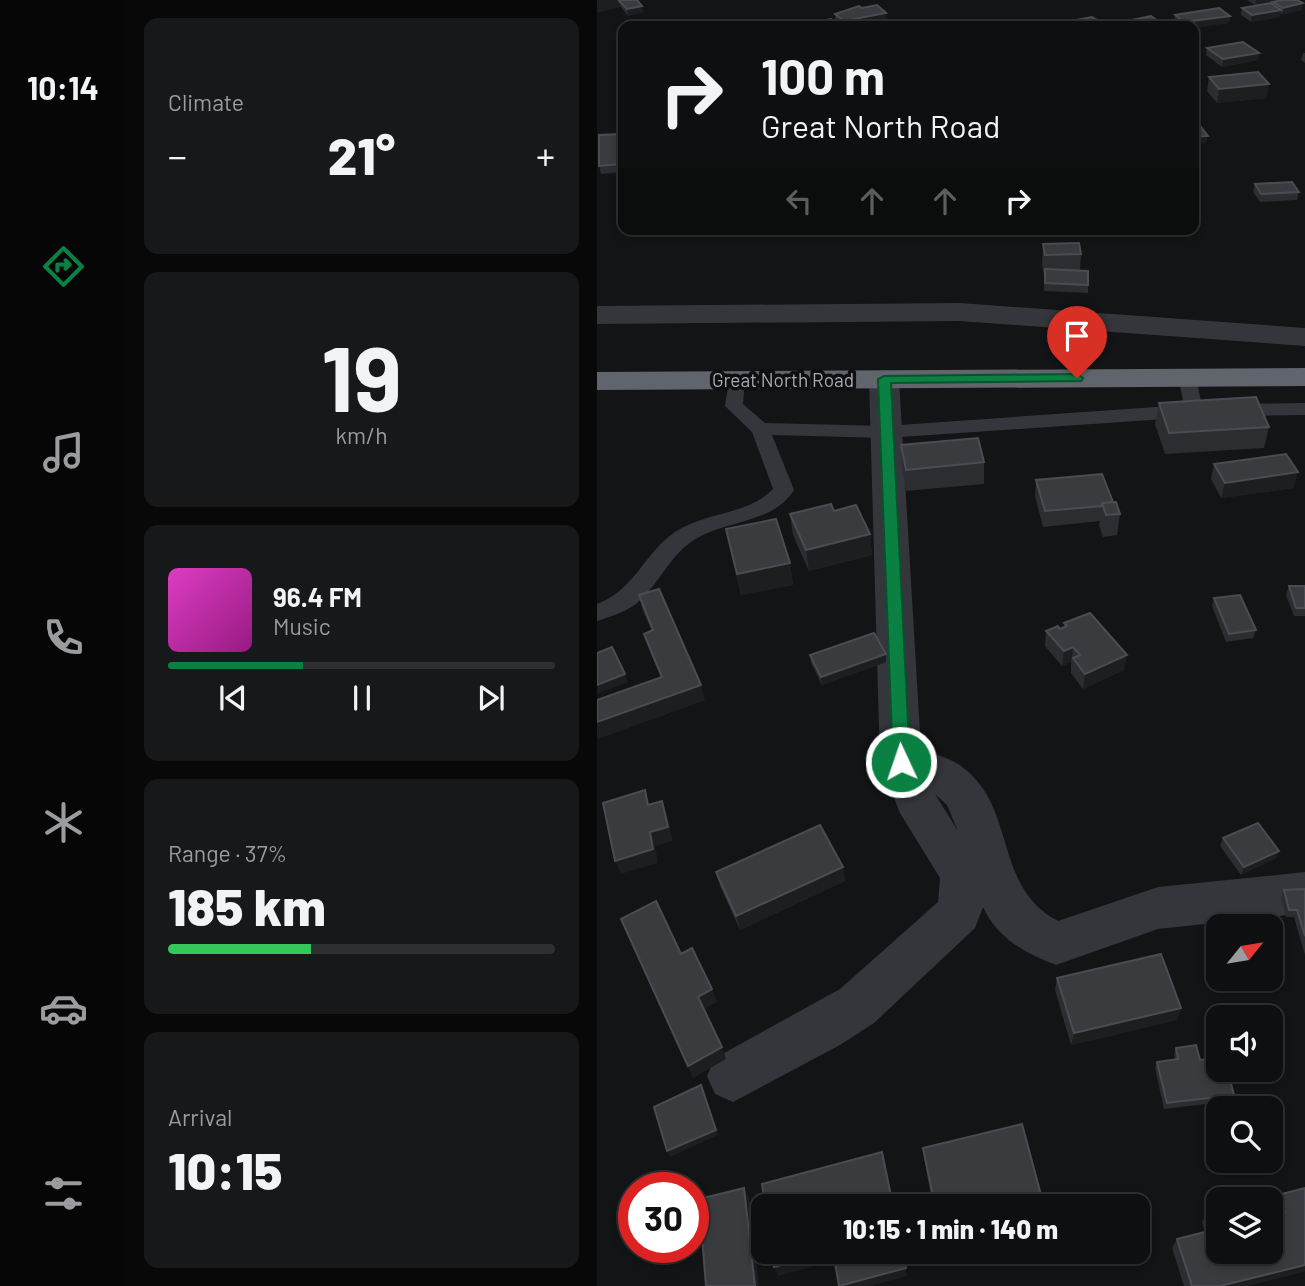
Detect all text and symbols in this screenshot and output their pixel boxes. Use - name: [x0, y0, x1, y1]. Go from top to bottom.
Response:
- text: 100 m: [761, 46, 885, 105]
- icon: right: [646, 49, 737, 140]
- text: 10:14: [27, 68, 99, 106]
- text: Climate: [168, 88, 244, 116]
- text: Great North Road: [761, 106, 1001, 144]
- text: 21°: [328, 123, 395, 185]
- text: −: [168, 132, 187, 178]
- text: +: [536, 132, 555, 178]
- icon: left: [780, 182, 818, 220]
- icon: ahead: [853, 182, 891, 220]
- icon: ahead: [926, 182, 964, 220]
- icon: right: [999, 182, 1037, 220]
- icon: directions: [39, 242, 88, 291]
- pin: [1047, 306, 1107, 378]
- icon: arrive: [1058, 317, 1096, 355]
- text: 19: [321, 321, 402, 430]
- street label: Great North Road: [712, 368, 854, 391]
- text: km/h: [335, 421, 388, 449]
- icon: music: [39, 428, 88, 477]
- text: 96.4 FM: [273, 581, 362, 612]
- text: Music: [273, 612, 331, 640]
- icon: phone: [39, 613, 88, 662]
- icon: previous: [214, 679, 252, 717]
- icon: pause: [343, 679, 381, 717]
- icon: next: [472, 679, 510, 717]
- position arrow: [864, 725, 938, 799]
- icon: climate: [39, 798, 88, 847]
- text: Range · 37%: [168, 839, 287, 867]
- text: 185 km: [168, 874, 326, 936]
- north arrow: [1206, 914, 1283, 990]
- map controls: [1206, 914, 1283, 1264]
- icon: car: [39, 984, 88, 1033]
- button: sound: [1206, 1005, 1283, 1082]
- button: search: [1206, 1096, 1283, 1173]
- text: Arrival: [168, 1103, 232, 1131]
- text: 10:15: [168, 1138, 282, 1200]
- icon: filters: [39, 1169, 88, 1218]
- speed limit sign: 30: [618, 1172, 709, 1263]
- button: layers: [1206, 1187, 1283, 1264]
- text: 10:15 · 1 min · 140 m: [843, 1213, 1058, 1244]

